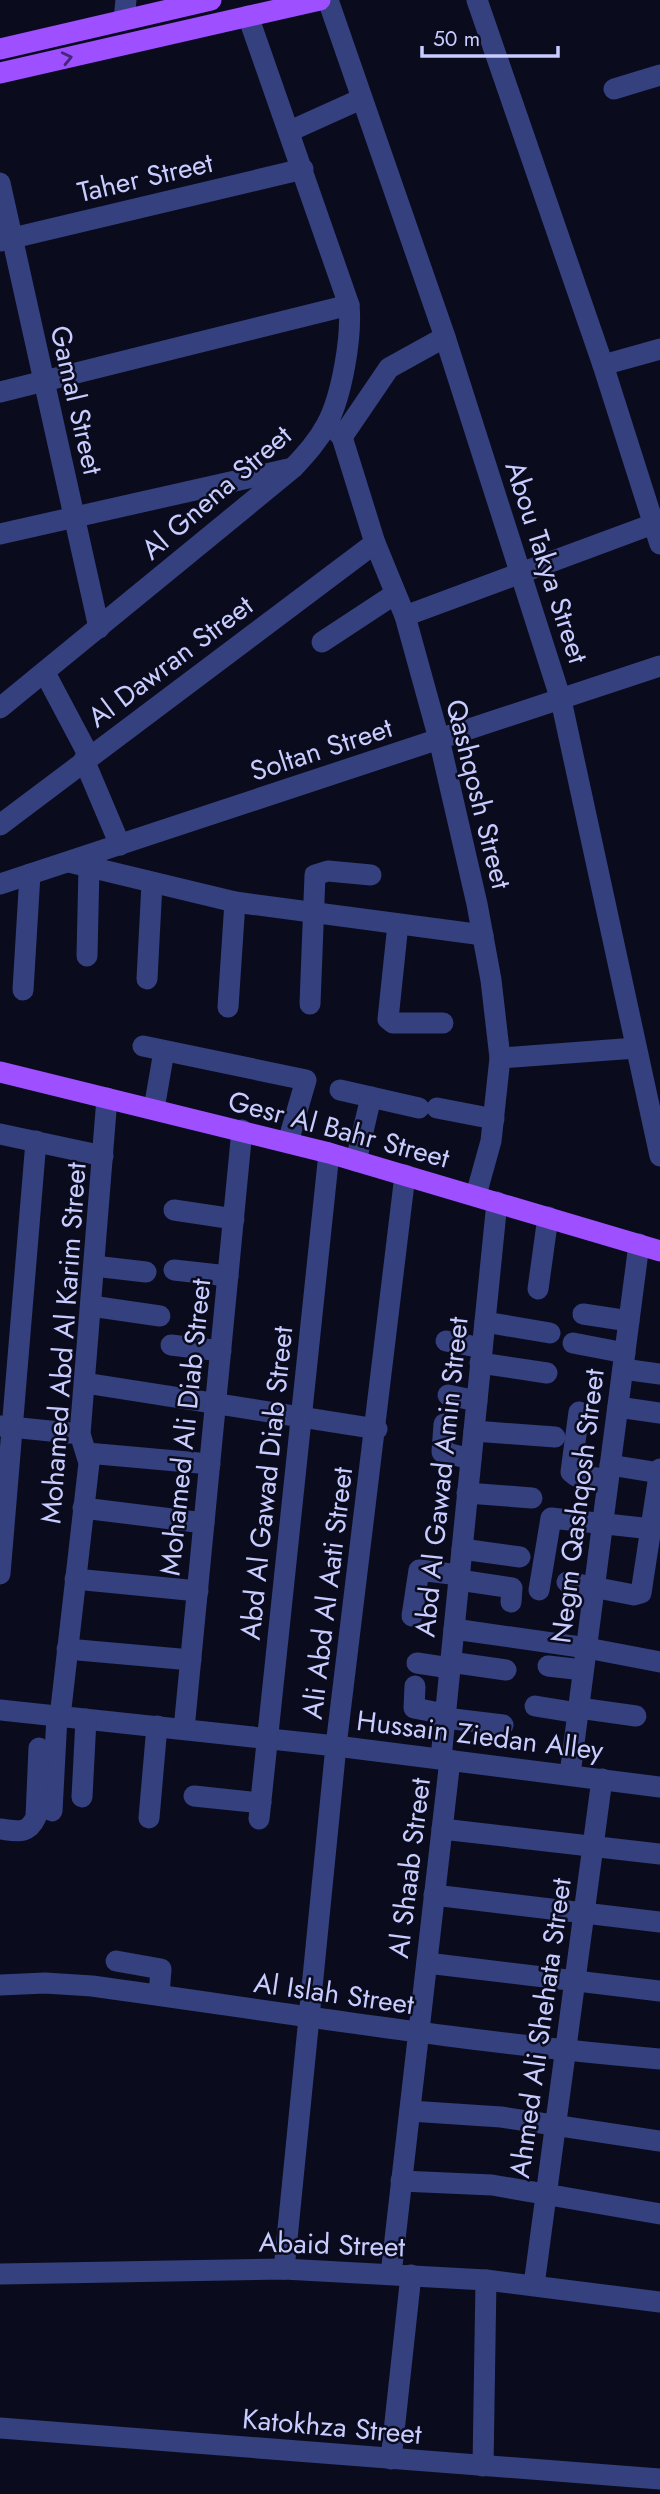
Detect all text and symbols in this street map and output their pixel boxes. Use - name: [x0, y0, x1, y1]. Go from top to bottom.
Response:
- scale bar: [422, 14, 558, 58]
- text: 50 m: [433, 24, 480, 54]
- one-way arrow: [60, 51, 72, 66]
- street label: Taher Street: [73, 142, 217, 213]
- street label: Gamal Street: [39, 321, 114, 479]
- street label: Al Gnena Street: [132, 415, 301, 569]
- street label: Abou Takya Street: [495, 456, 599, 669]
- street label: Al Dawran Street: [79, 585, 262, 737]
- street label: Qashqosh Street: [435, 695, 522, 893]
- street label: Soltan Street: [245, 707, 398, 792]
- street label: Gesr Al Bahr Street: [224, 1080, 454, 1179]
- street label: Mohamed Abd Al Karim Street: [30, 1161, 97, 1525]
- street label: Mohamed Ali Diab Street: [150, 1276, 222, 1578]
- street label: Abd Al Gawad Amin Street: [404, 1315, 479, 1639]
- street label: Abd Al Gawad Diab Street: [230, 1324, 303, 1642]
- street label: Negm Qashqosh Street: [540, 1366, 615, 1646]
- street label: Ali Abd Al Aati Street: [292, 1464, 363, 1722]
- street label: Hussain Ziedan Alley: [354, 1700, 606, 1771]
- street label: Al Shaab Street: [378, 1775, 441, 1961]
- street label: Ahmed Ali Shehata Street: [499, 1875, 582, 2181]
- street label: Al Islah Street: [251, 1962, 417, 2025]
- street label: Abaid Street: [258, 2221, 406, 2268]
- street label: Katokhza Street: [241, 2398, 424, 2455]

